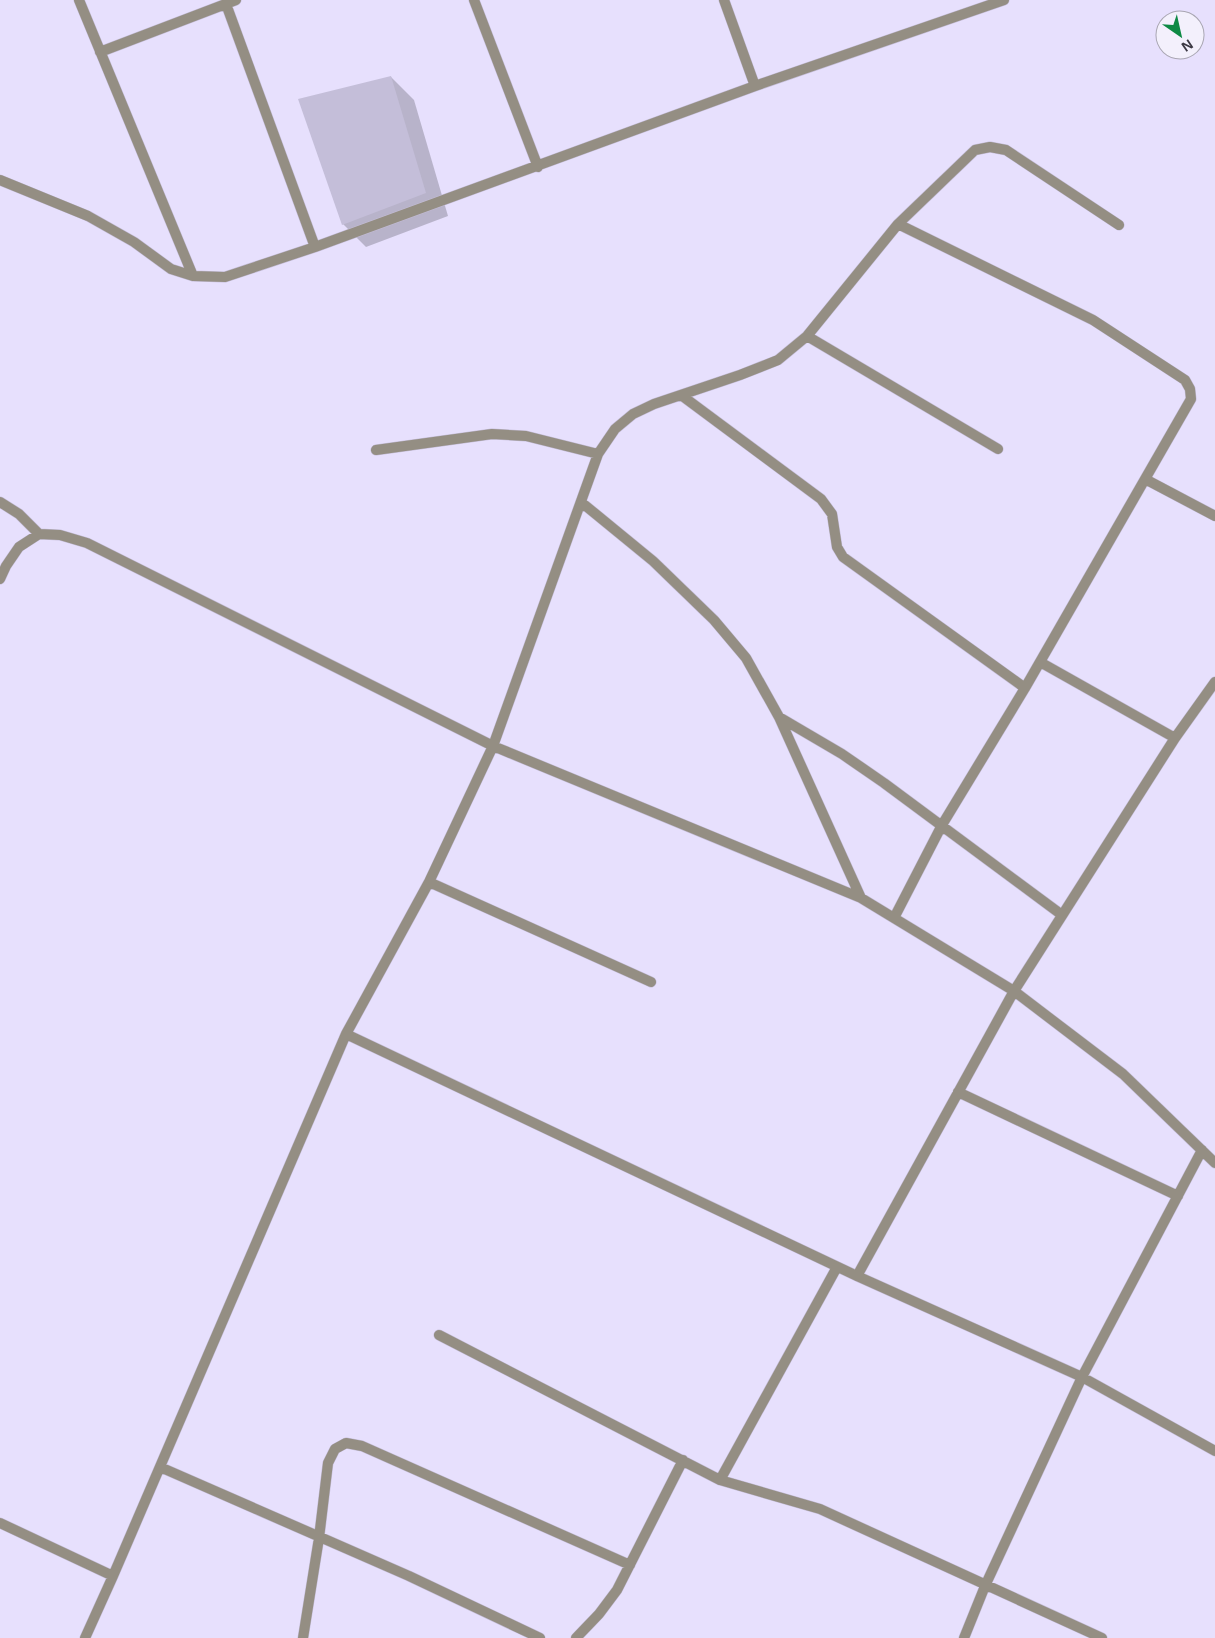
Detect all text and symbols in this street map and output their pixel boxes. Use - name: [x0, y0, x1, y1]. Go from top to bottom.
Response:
- north arrow: [1155, 10, 1205, 60]
- text: N: [1179, 36, 1196, 55]

